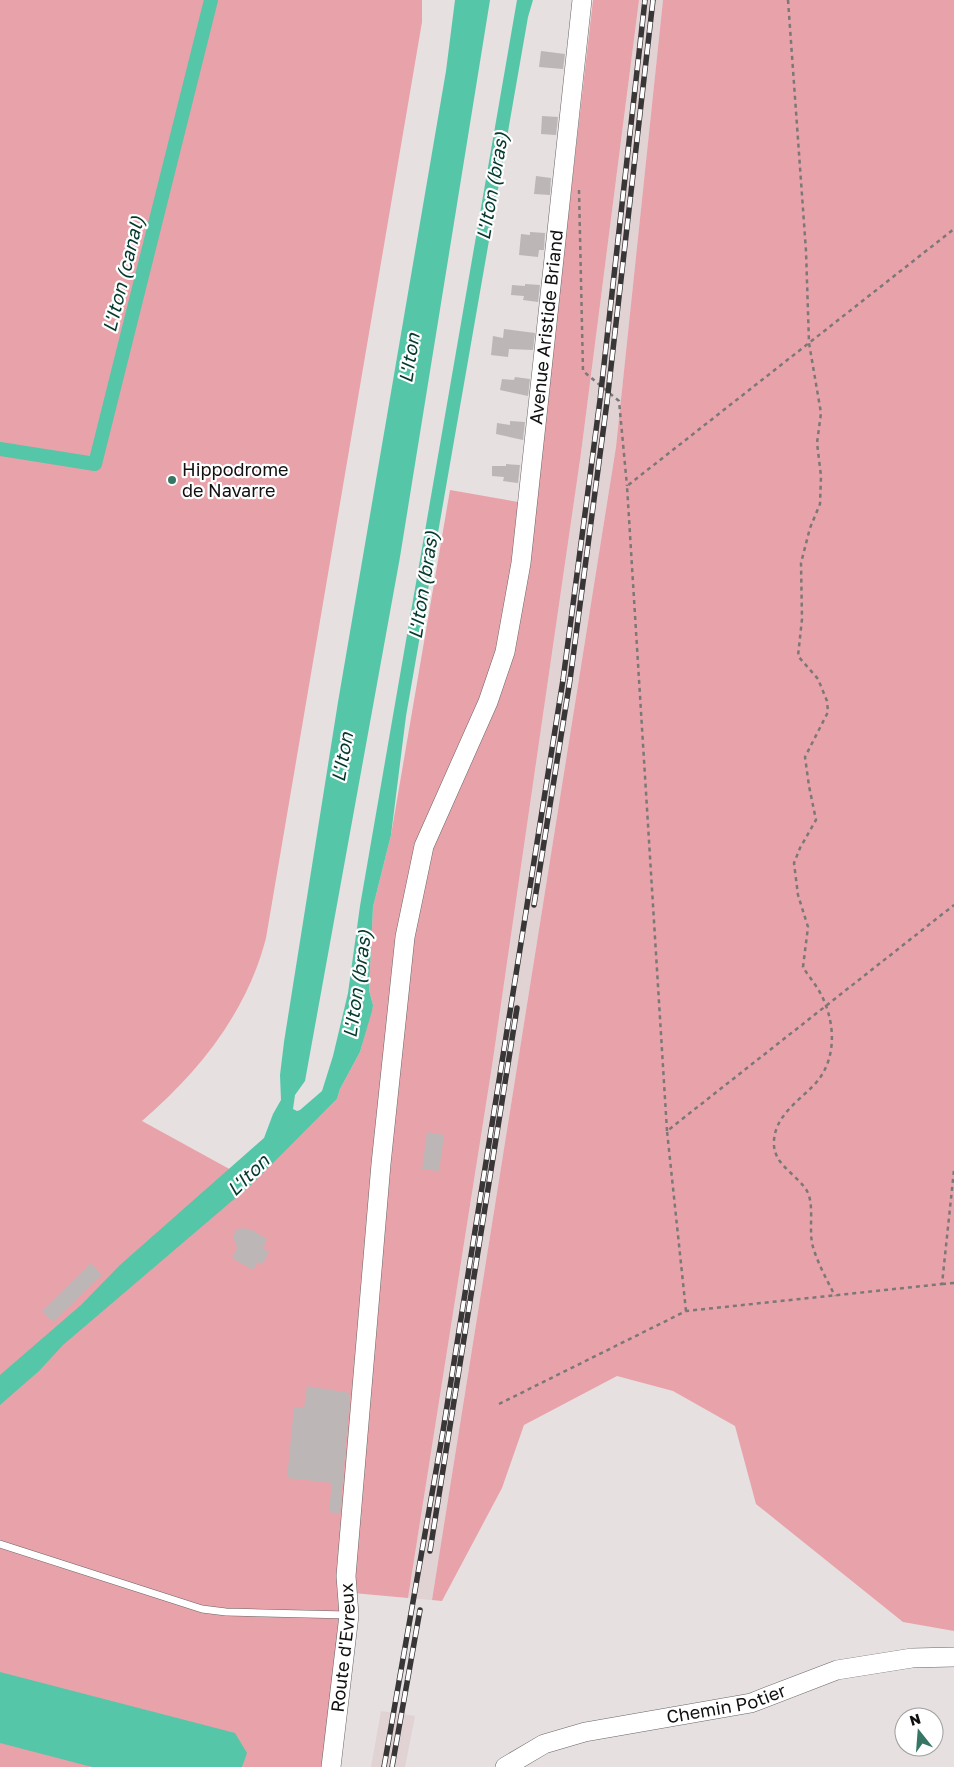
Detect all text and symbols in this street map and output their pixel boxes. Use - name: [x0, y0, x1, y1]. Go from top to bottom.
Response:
- water label: L'Iton (bras): [471, 130, 512, 241]
- water label: L'Iton (canal): [97, 213, 148, 334]
- street label: Avenue Aristide Briand: [524, 228, 567, 426]
- water label: L'Iton: [393, 330, 424, 384]
- place label: Hippodrome de Navarre: [182, 458, 289, 501]
- marker: Hippodrome de Navarre: [166, 474, 178, 486]
- water label: L'Iton (bras): [403, 529, 442, 640]
- water label: L'Iton: [326, 729, 357, 783]
- water label: L'Iton (bras): [338, 928, 376, 1039]
- water label: L'Iton: [222, 1148, 274, 1200]
- street label: Route d'Evreux: [326, 1582, 359, 1714]
- street label: Chemin Potier: [665, 1679, 789, 1728]
- north arrow: [894, 1707, 944, 1757]
- text: N: [907, 1709, 923, 1729]

